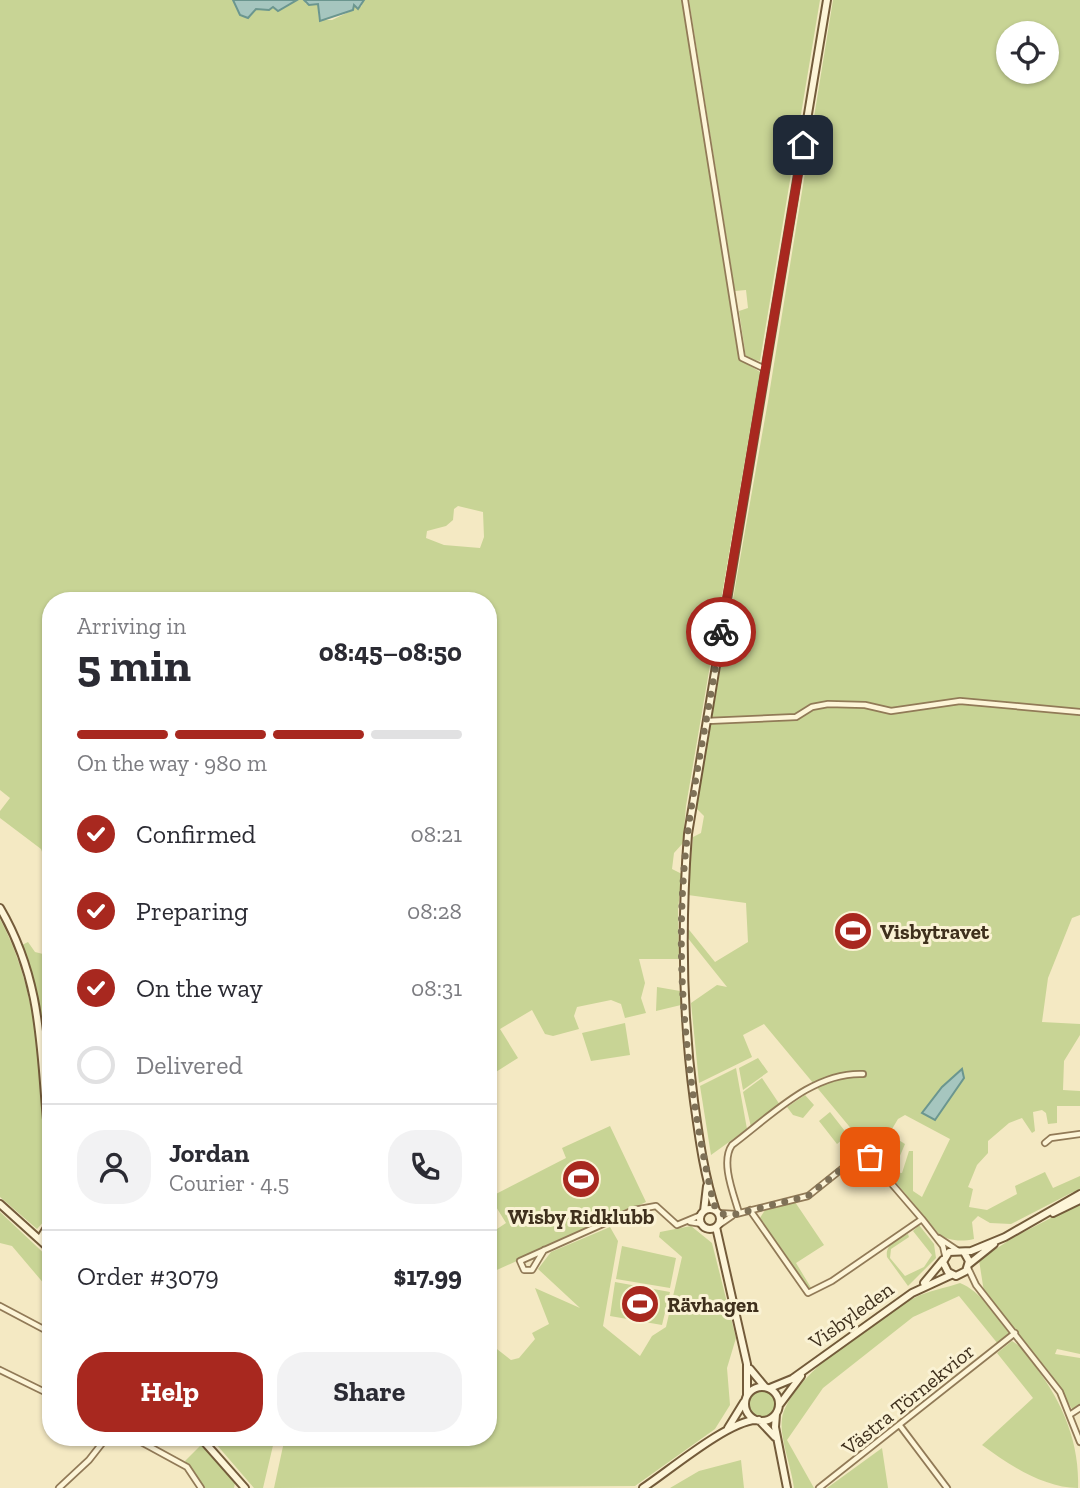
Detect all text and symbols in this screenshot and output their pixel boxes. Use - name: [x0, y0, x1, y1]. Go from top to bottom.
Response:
- map controls: [996, 21, 1059, 84]
- button: locate: [996, 21, 1059, 84]
- pin: [773, 115, 833, 175]
- icon: home: [784, 126, 822, 164]
- courier: [686, 597, 756, 667]
- text: Arriving in: [77, 612, 186, 640]
- icon: bike: [702, 613, 740, 651]
- text: 08:45–08:50: [319, 636, 462, 668]
- text: 5 min: [77, 638, 191, 693]
- text: On the way · 980 m: [77, 749, 267, 777]
- icon: check: [77, 815, 115, 853]
- text: Confirmed: [136, 818, 256, 850]
- text: 08:21: [411, 820, 462, 848]
- icon: check: [77, 892, 115, 930]
- text: Preparing: [136, 895, 248, 927]
- text: 08:28: [407, 897, 462, 925]
- sports icon: Visbytravet: [832, 910, 874, 952]
- place label: Visbytravet: [880, 919, 990, 944]
- icon: check: [77, 969, 115, 1007]
- text: On the way: [136, 972, 263, 1004]
- text: 08:31: [411, 974, 462, 1002]
- text: Delivered: [136, 1049, 243, 1081]
- pin: [840, 1127, 900, 1187]
- button: person: [77, 1130, 151, 1204]
- button: phone: [388, 1130, 462, 1204]
- text: Jordan: [169, 1137, 249, 1169]
- icon: bag: [851, 1138, 889, 1176]
- sports icon: Wisby Ridklubb: [560, 1158, 602, 1200]
- text: Courier · 4.5: [169, 1169, 289, 1197]
- place label: Wisby Ridklubb: [508, 1204, 655, 1229]
- text: Order #3079: [77, 1260, 219, 1292]
- text: $17.99: [394, 1260, 462, 1292]
- street label: Visbyleden: [803, 1276, 898, 1355]
- sports icon: Rävhagen: [619, 1283, 661, 1325]
- place label: Rävhagen: [667, 1292, 759, 1317]
- street label: Västra Törnekvior: [836, 1338, 979, 1461]
- button: Help: [77, 1352, 263, 1432]
- button: Share: [277, 1352, 462, 1432]

